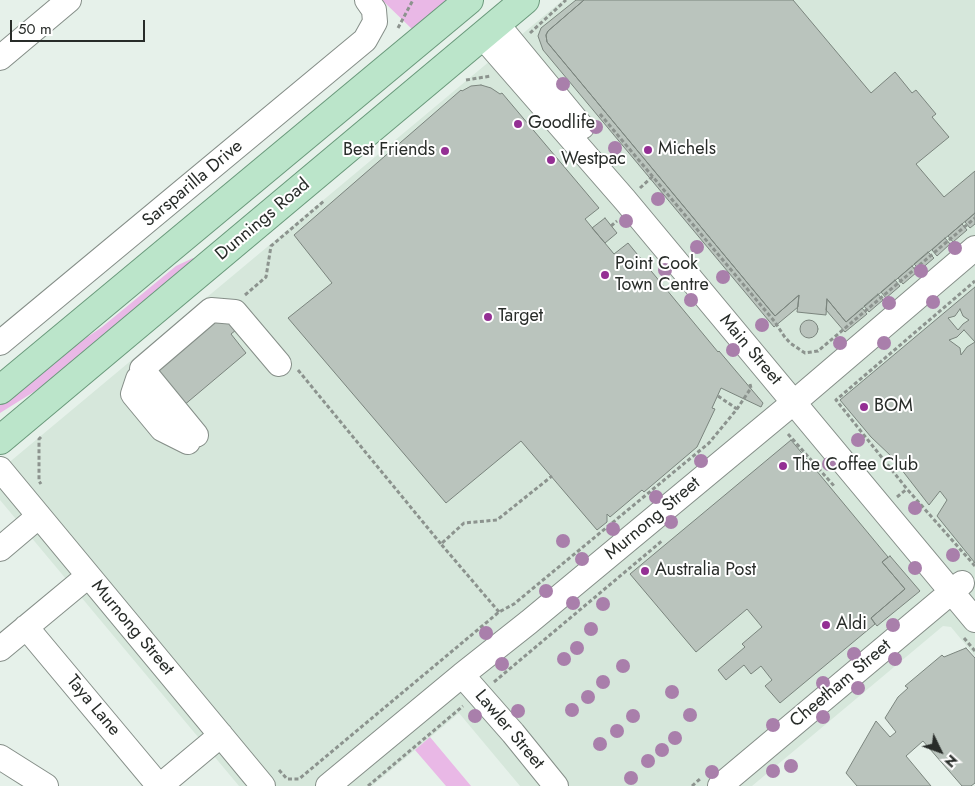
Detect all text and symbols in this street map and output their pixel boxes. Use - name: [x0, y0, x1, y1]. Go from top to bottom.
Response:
- scale bar: [12, 10, 148, 42]
- text: 50 m: [18, 18, 52, 40]
- place label: Goodlife: [528, 113, 595, 135]
- marker: Goodlife: [512, 118, 524, 130]
- street label: Sarsparilla Drive: [139, 136, 247, 232]
- place label: Michels: [658, 139, 716, 161]
- place label: Best Friends: [343, 140, 435, 162]
- marker: Michels: [642, 144, 654, 156]
- marker: Best Friends: [439, 145, 451, 157]
- place label: Westpac: [561, 149, 626, 171]
- marker: Westpac: [545, 154, 557, 166]
- street label: Dunnings Road: [211, 174, 315, 266]
- place label: Point Cook Town Centre: [615, 254, 709, 296]
- marker: Point Cook Town Centre: [599, 269, 611, 281]
- place label: Target: [498, 306, 543, 328]
- street label: Main Street: [714, 310, 786, 390]
- marker: Target: [482, 311, 494, 323]
- place label: BOM: [874, 396, 913, 418]
- marker: BOM: [858, 401, 870, 413]
- place label: The Coffee Club: [793, 455, 918, 477]
- marker: The Coffee Club: [777, 460, 789, 472]
- street label: Murnong Street: [601, 473, 705, 565]
- place label: Australia Post: [655, 560, 756, 582]
- marker: Australia Post: [639, 565, 651, 577]
- street label: Murnong Street: [86, 576, 178, 680]
- place label: Aldi: [836, 614, 867, 636]
- marker: Aldi: [820, 619, 832, 631]
- street label: Cheetham Street: [786, 636, 896, 732]
- street label: Taya Lane: [61, 671, 125, 741]
- street label: Lawler Street: [470, 686, 548, 774]
- north arrow: [915, 726, 965, 776]
- text: N: [940, 750, 962, 772]

